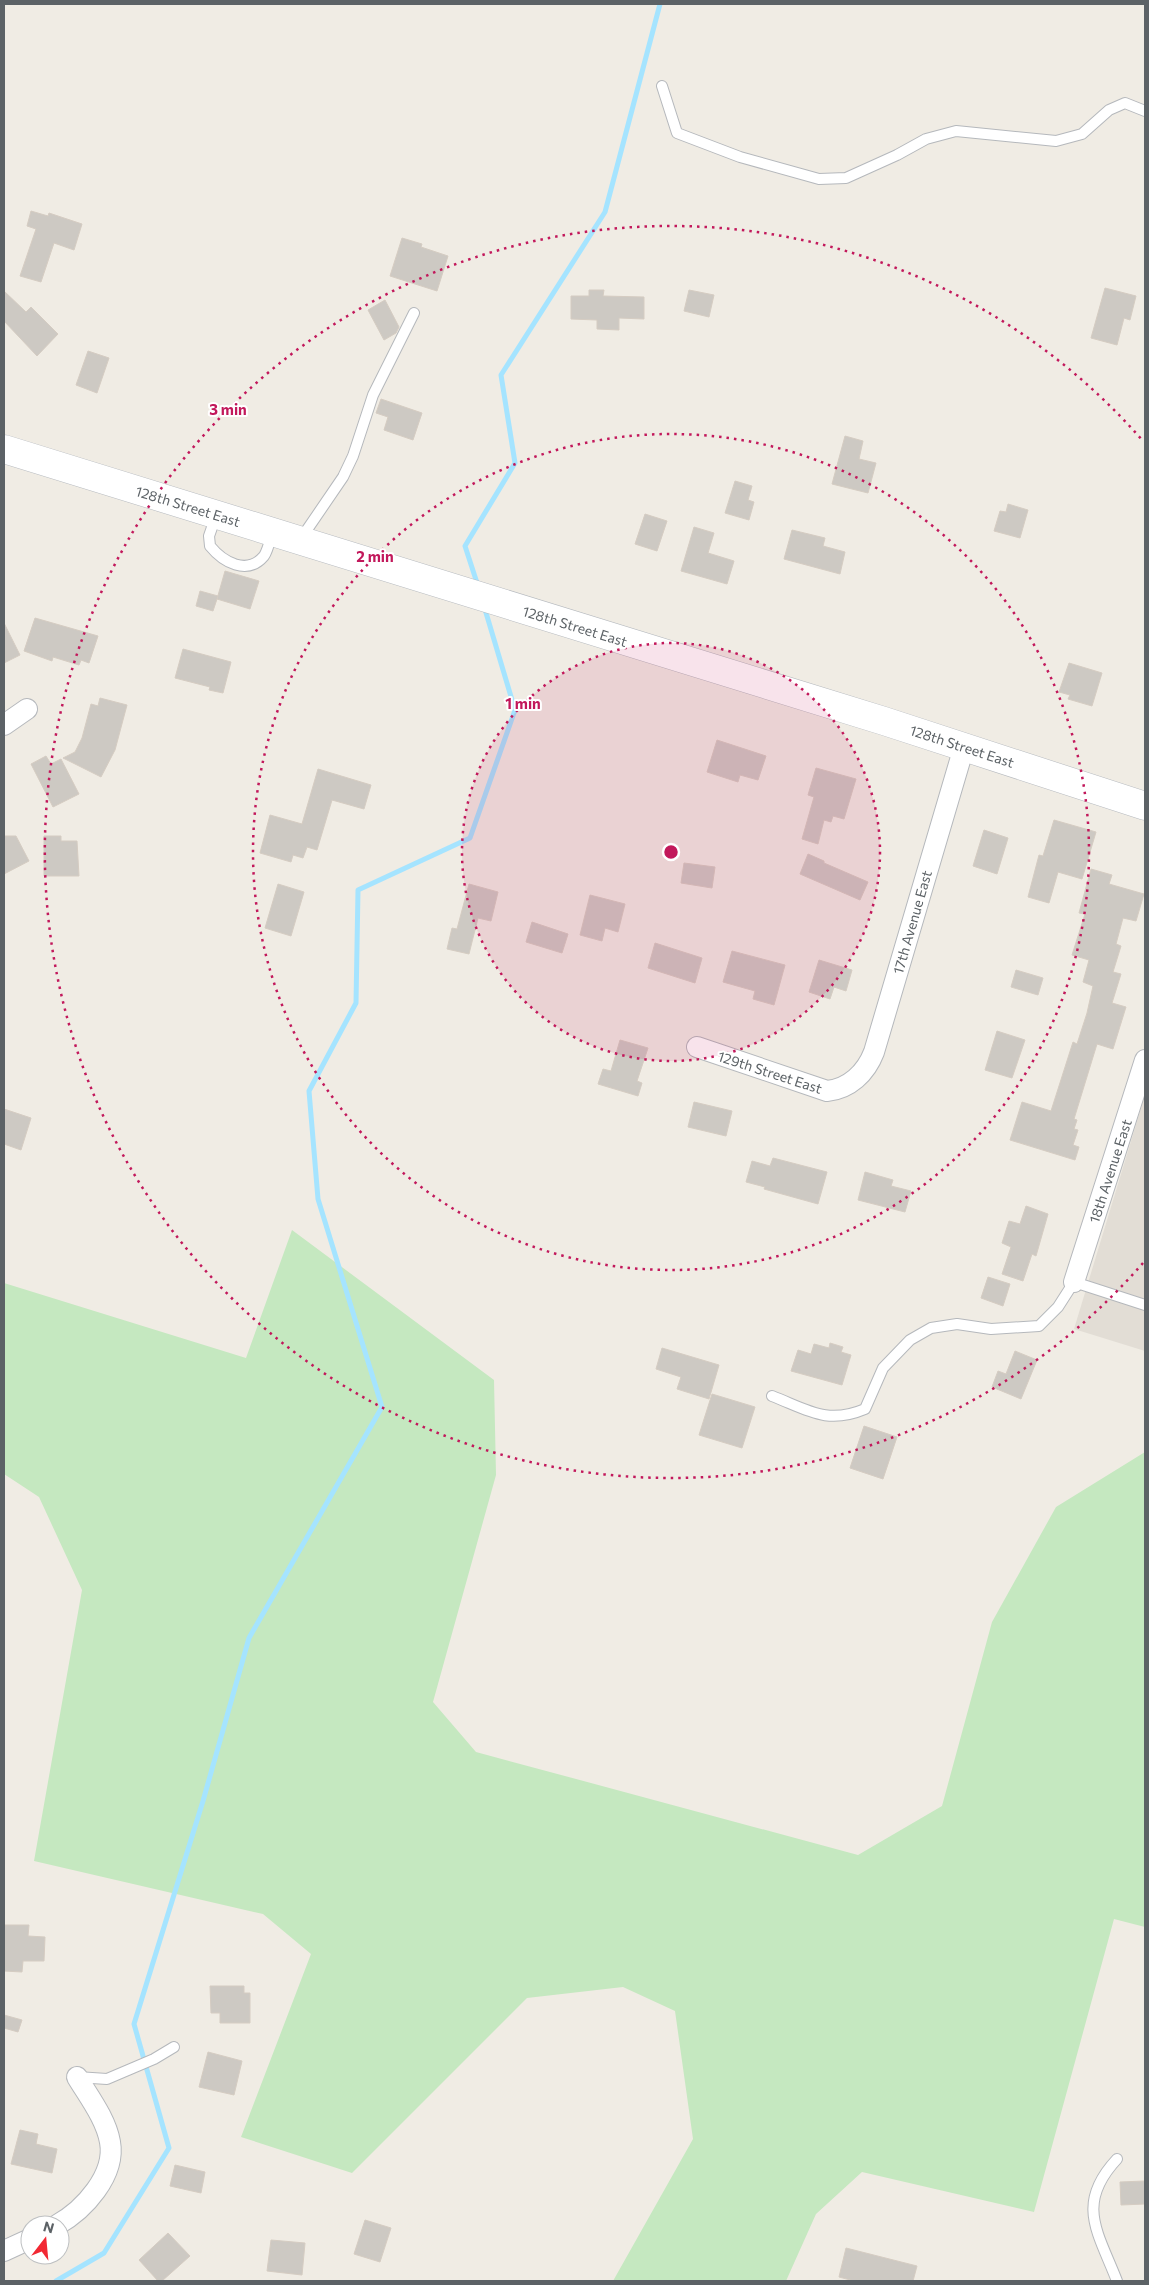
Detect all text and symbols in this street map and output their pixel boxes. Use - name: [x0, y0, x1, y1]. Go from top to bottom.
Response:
- text: 3 min: [209, 400, 247, 418]
- street label: 128th Street East: [134, 482, 243, 530]
- text: 2 min: [356, 547, 394, 565]
- street label: 128th Street East: [521, 602, 630, 650]
- text: 1 min: [505, 694, 541, 712]
- street label: 128th Street East: [908, 721, 1017, 771]
- centre of rings: [662, 843, 680, 861]
- street label: 17th Avenue East: [889, 868, 935, 976]
- street label: 129th Street East: [716, 1047, 825, 1097]
- street label: 18th Avenue East: [1085, 1117, 1135, 1225]
- north arrow: [20, 2215, 70, 2265]
- text: N: [41, 2217, 56, 2237]

